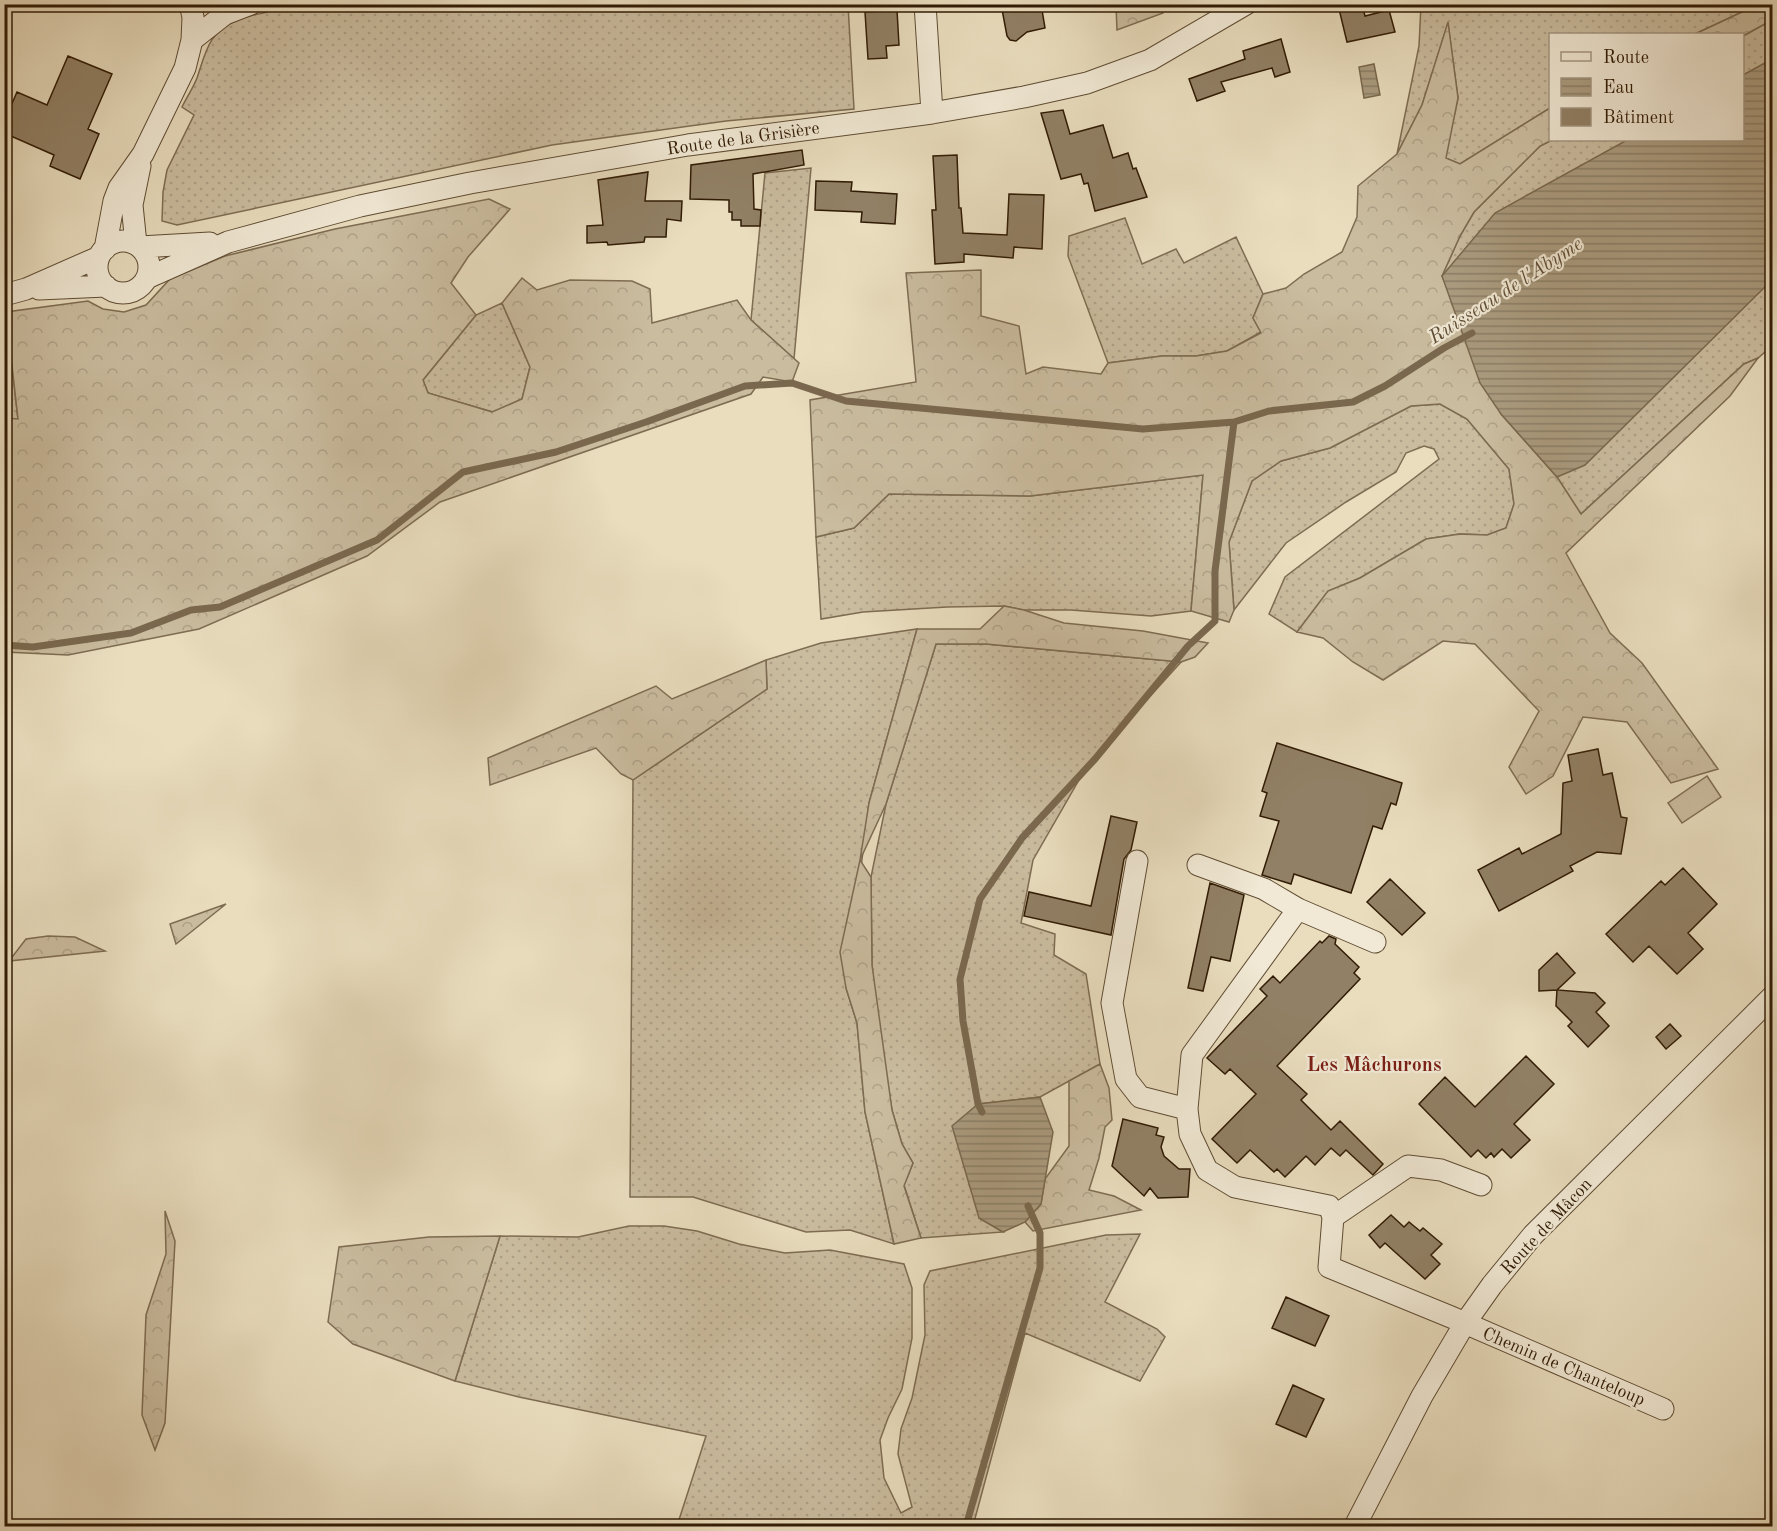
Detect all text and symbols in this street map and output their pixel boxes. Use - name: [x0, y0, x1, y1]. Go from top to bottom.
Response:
- legend: [1549, 33, 1744, 141]
- text: Route: [1603, 49, 1649, 67]
- text: Eau: [1603, 79, 1634, 97]
- text: Bâtiment: [1603, 109, 1674, 127]
- street label: Route de la Grisière: [665, 119, 821, 159]
- water label: Ruisseau de l'Abyme: [1425, 235, 1587, 349]
- district label: Les Mâchurons: [1306, 1056, 1442, 1076]
- street label: Route de Mâcon: [1498, 1175, 1596, 1278]
- street label: Chemin de Chanteloup: [1480, 1325, 1647, 1409]

